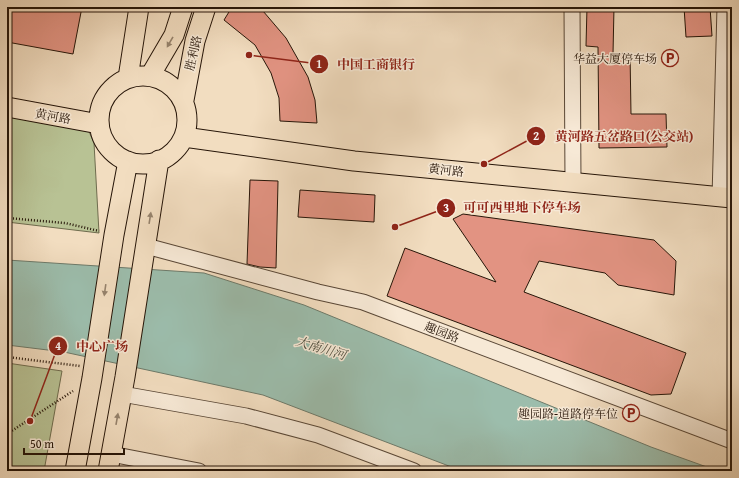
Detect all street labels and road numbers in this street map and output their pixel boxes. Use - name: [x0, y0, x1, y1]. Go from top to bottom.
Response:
- street label: 胜利路: [181, 34, 205, 72]
- street label: 黄河路: [34, 105, 72, 127]
- street label: 黄河路: [427, 160, 465, 180]
- street label: 趣园路: [422, 318, 462, 346]

